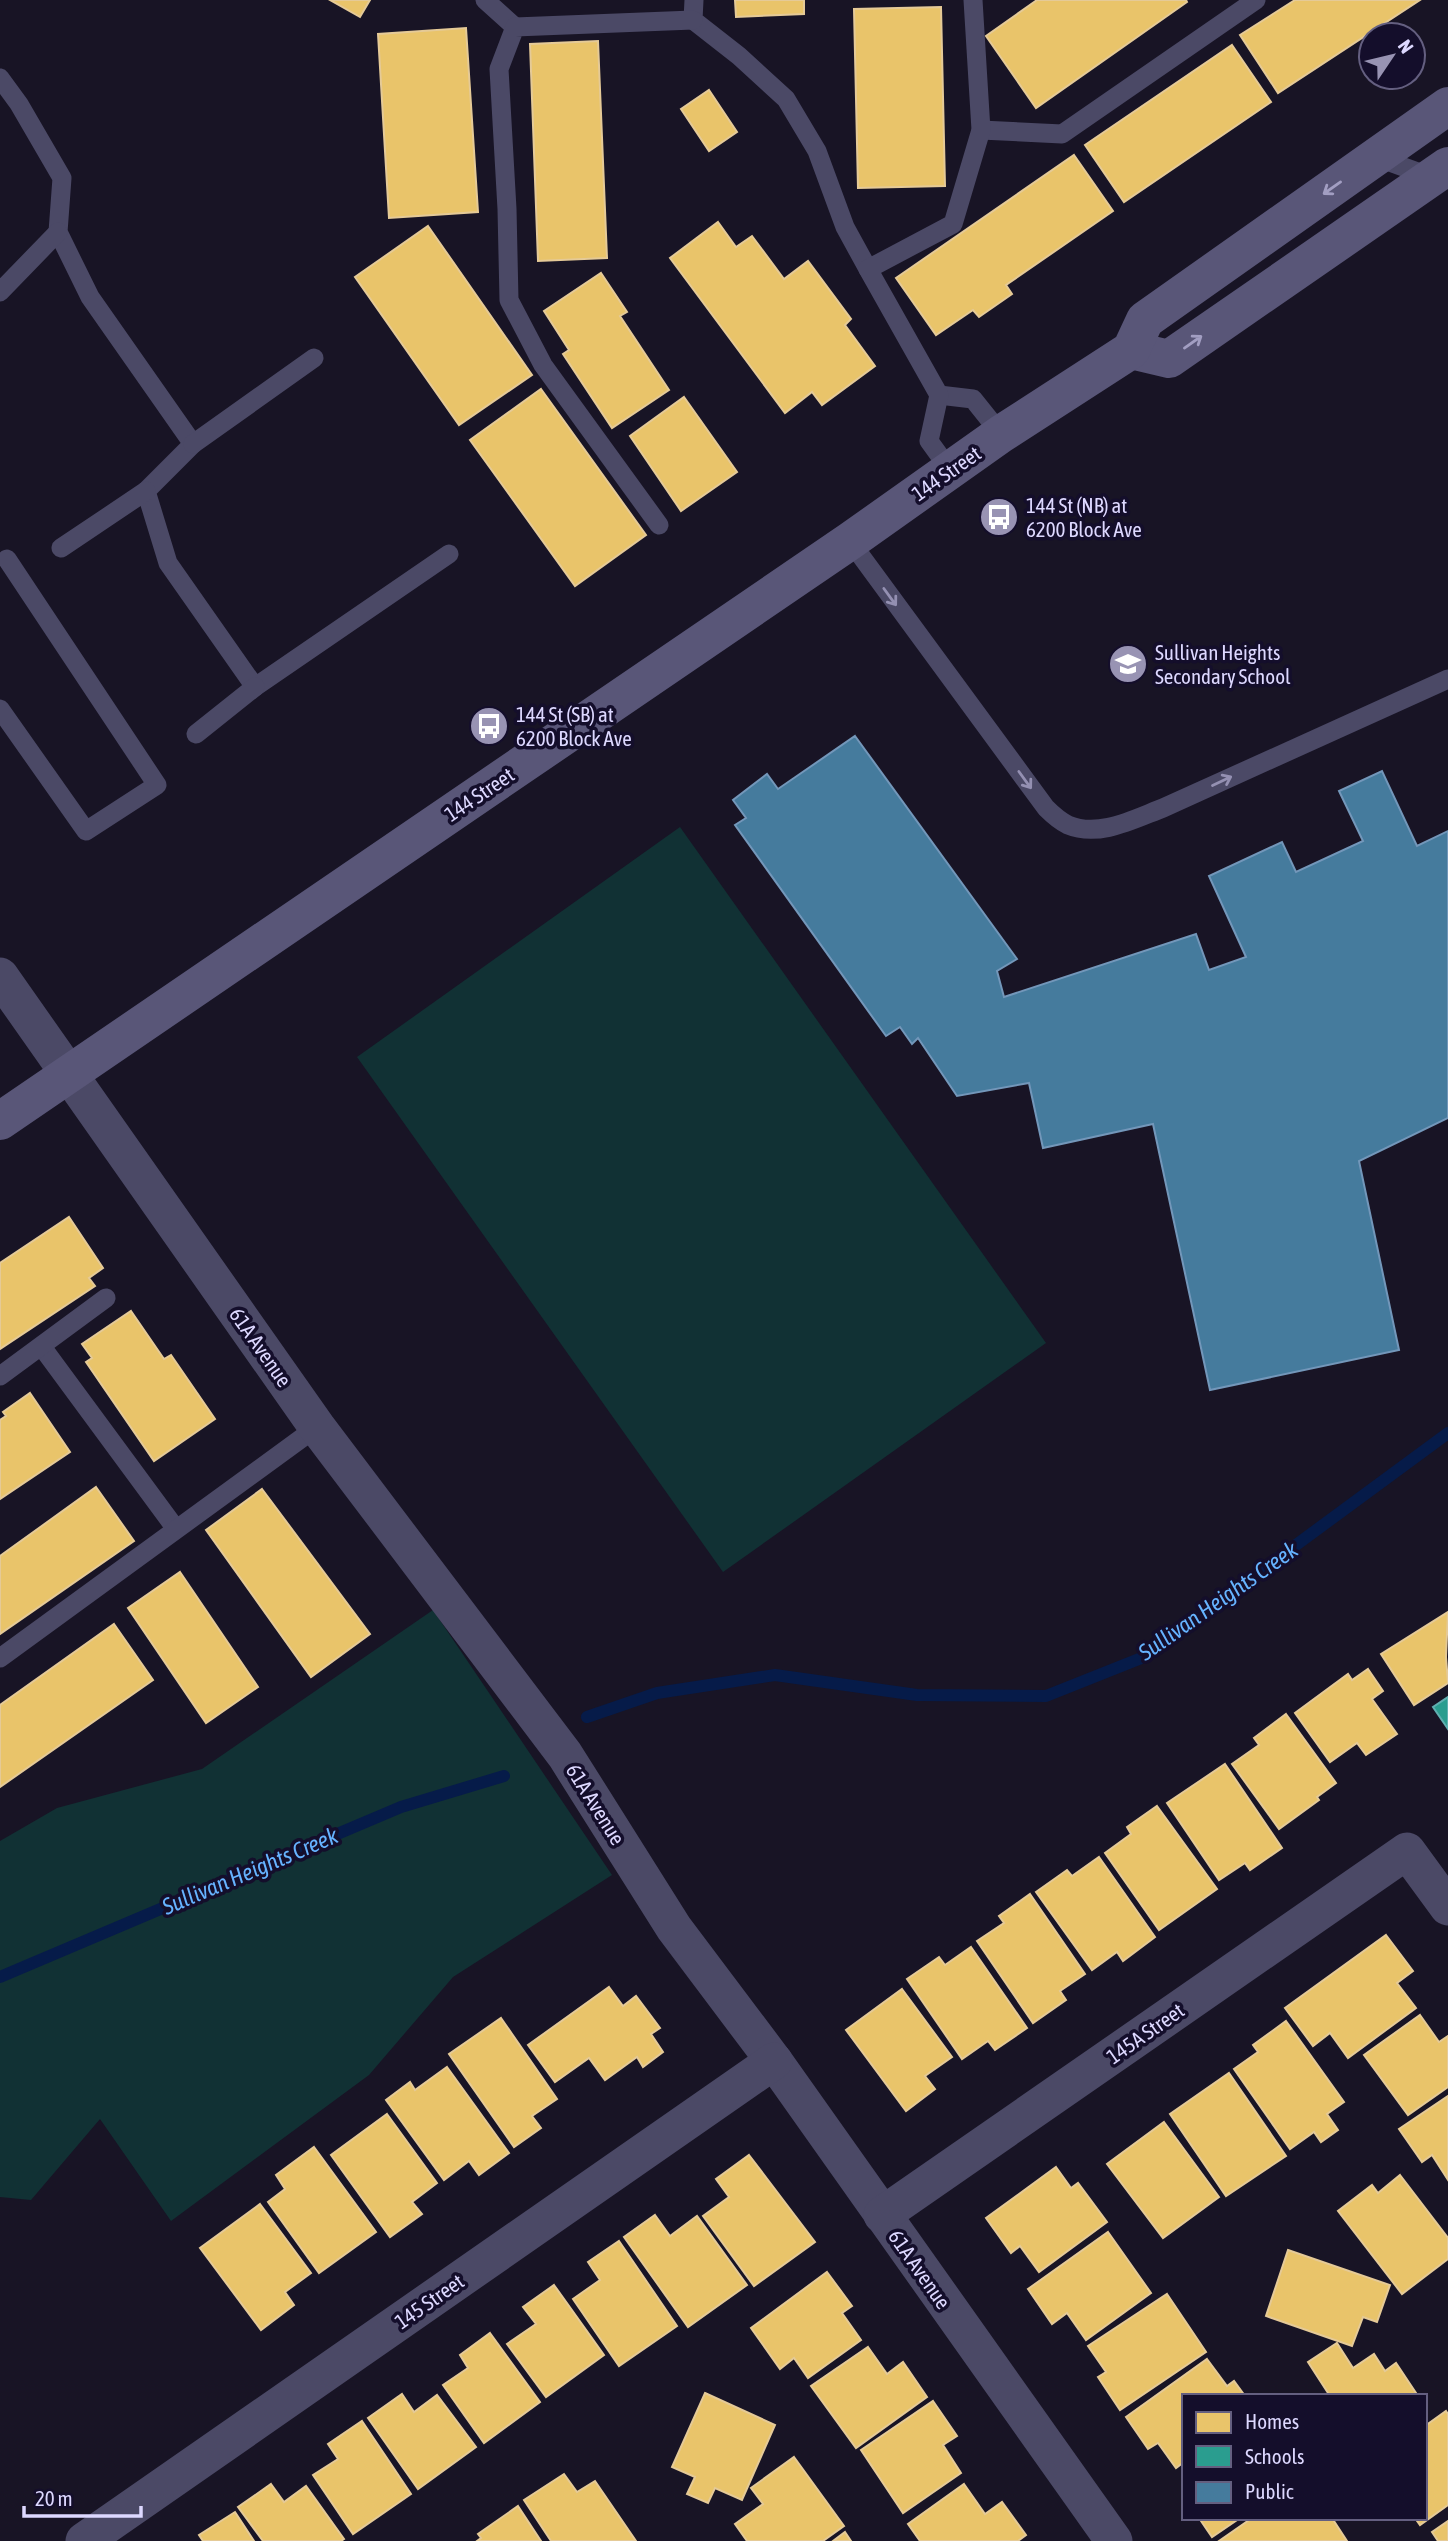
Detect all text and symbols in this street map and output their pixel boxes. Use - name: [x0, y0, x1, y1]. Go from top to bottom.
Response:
- north arrow: [1357, 21, 1427, 91]
- text: N: [1394, 35, 1418, 57]
- one-way arrow: [1323, 181, 1342, 195]
- one-way arrow: [1183, 335, 1202, 349]
- street label: 144 Street: [907, 441, 985, 505]
- place label: 144 St (NB) at 6200 Block Ave: [1026, 493, 1142, 541]
- bus stop icon: 144 St (NB) at 6200 Block Ave: [978, 496, 1020, 538]
- one-way arrow: [883, 587, 897, 606]
- place label: Sullivan Heights Secondary School: [1155, 640, 1291, 688]
- school or university icon: Sullivan Heights Secondary School: [1107, 643, 1149, 685]
- place label: 144 St (SB) at 6200 Block Ave: [516, 702, 632, 750]
- bus stop icon: 144 St (SB) at 6200 Block Ave: [468, 705, 510, 747]
- street label: 144 Street: [440, 762, 518, 826]
- one-way arrow: [1018, 770, 1032, 789]
- one-way arrow: [1211, 774, 1232, 787]
- street label: 61A Avenue: [225, 1303, 297, 1391]
- water label: Sullivan Heights Creek: [1133, 1536, 1303, 1666]
- street label: 61A Avenue: [562, 1759, 630, 1849]
- water label: Sullivan Heights Creek: [157, 1822, 343, 1920]
- street label: 145A Street: [1102, 1998, 1188, 2068]
- street label: 61A Avenue: [884, 2225, 956, 2313]
- street label: 145 Street: [390, 2269, 468, 2333]
- legend: [1182, 2394, 1427, 2520]
- text: Homes: [1245, 2409, 1299, 2433]
- text: Schools: [1245, 2444, 1305, 2468]
- scale bar: [24, 2474, 142, 2518]
- text: Public: [1245, 2479, 1294, 2503]
- text: 20 m: [35, 2486, 73, 2510]

